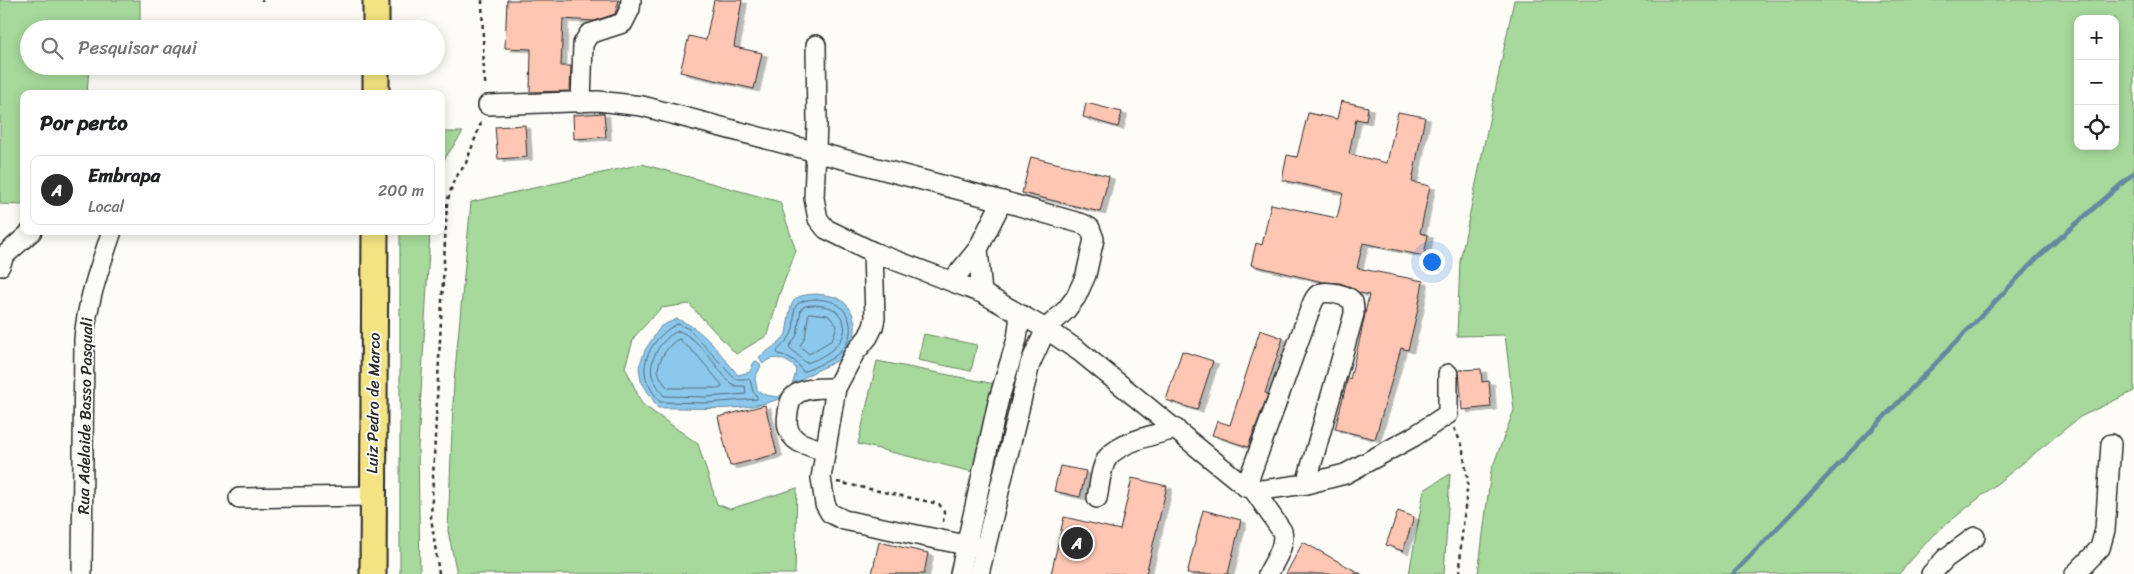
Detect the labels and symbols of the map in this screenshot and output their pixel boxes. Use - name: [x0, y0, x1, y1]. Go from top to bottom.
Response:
- your location: [1419, 249, 1445, 275]
- street label: Rua Adelaide Basso Pasquali: [69, 317, 101, 515]
- street label: Luiz Pedro de Marco: [357, 332, 389, 474]
- pin: A: [1061, 524, 1093, 562]

